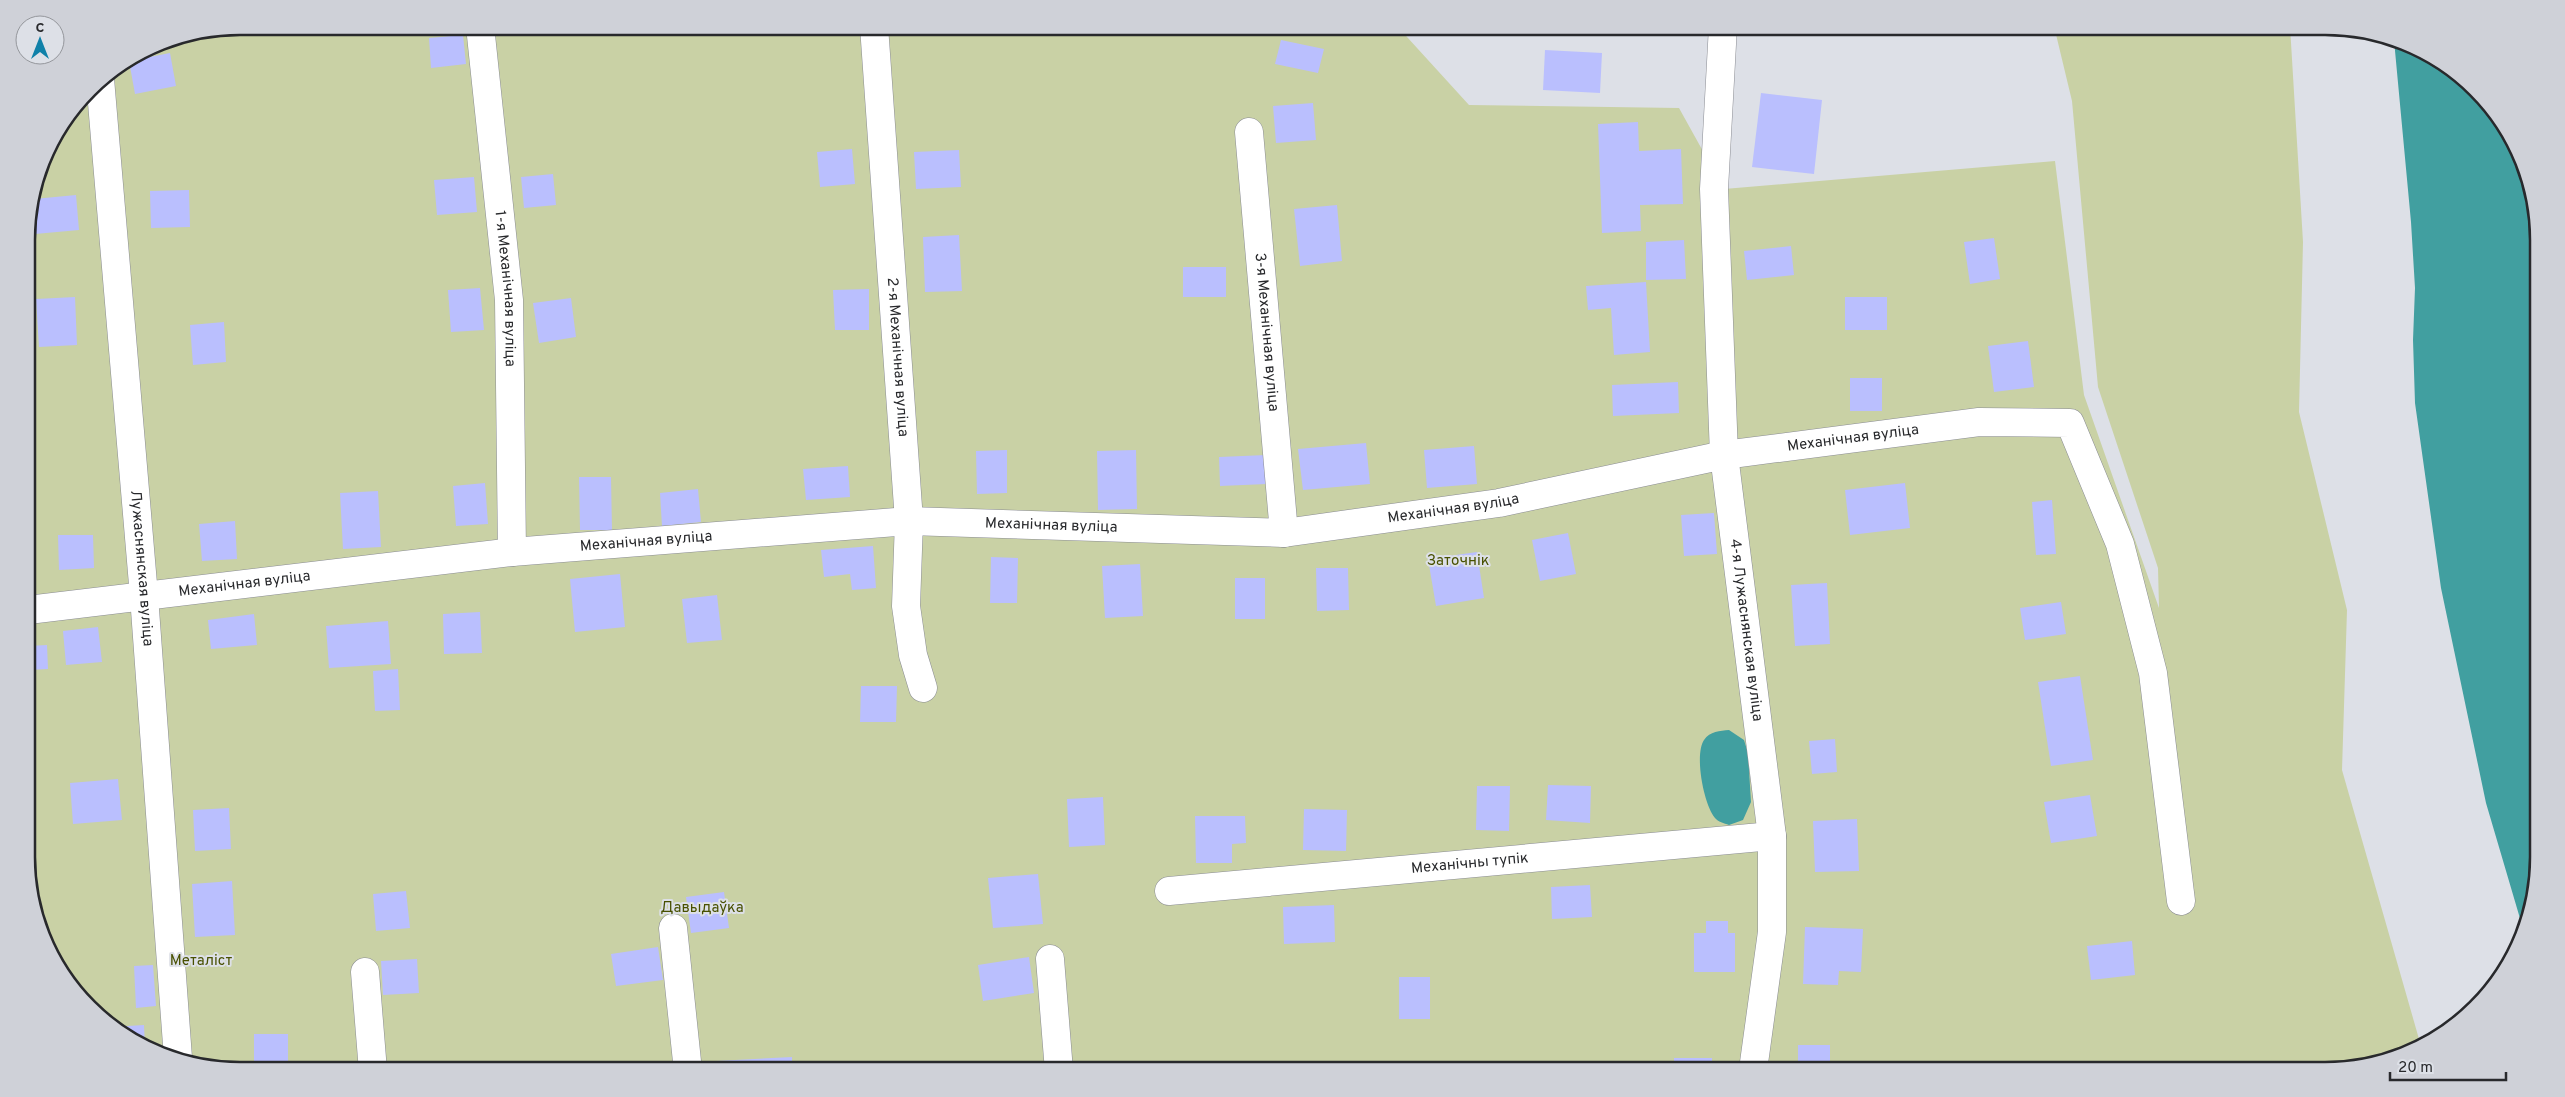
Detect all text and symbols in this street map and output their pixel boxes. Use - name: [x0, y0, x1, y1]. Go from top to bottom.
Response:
- north arrow: [15, 15, 65, 65]
- text: С: [36, 20, 45, 37]
- street label: 1-я Механічная вуліца: [490, 210, 519, 367]
- street label: 3-я Механічная вуліца: [1250, 252, 1283, 412]
- street label: 2-я Механічная вуліца: [882, 277, 913, 437]
- street label: Механічная вуліца: [1786, 420, 1920, 456]
- street label: Лужаснянская вуліца: [126, 489, 157, 647]
- street label: Механічная вуліца: [1386, 489, 1521, 528]
- street label: Механічная вуліца: [985, 514, 1118, 537]
- street label: Механічная вуліца: [579, 527, 713, 556]
- street label: 4-я Лужаснянская вуліца: [1725, 538, 1767, 723]
- park label: Заточнік: [1427, 552, 1489, 571]
- street label: Механічная вуліца: [177, 567, 311, 601]
- street label: Механічны тупік: [1410, 849, 1529, 878]
- park label: Давыдаўка: [660, 899, 744, 918]
- park label: Металіст: [170, 952, 233, 971]
- scale bar: [2390, 1050, 2506, 1082]
- text: 20 m: [2398, 1059, 2433, 1078]

